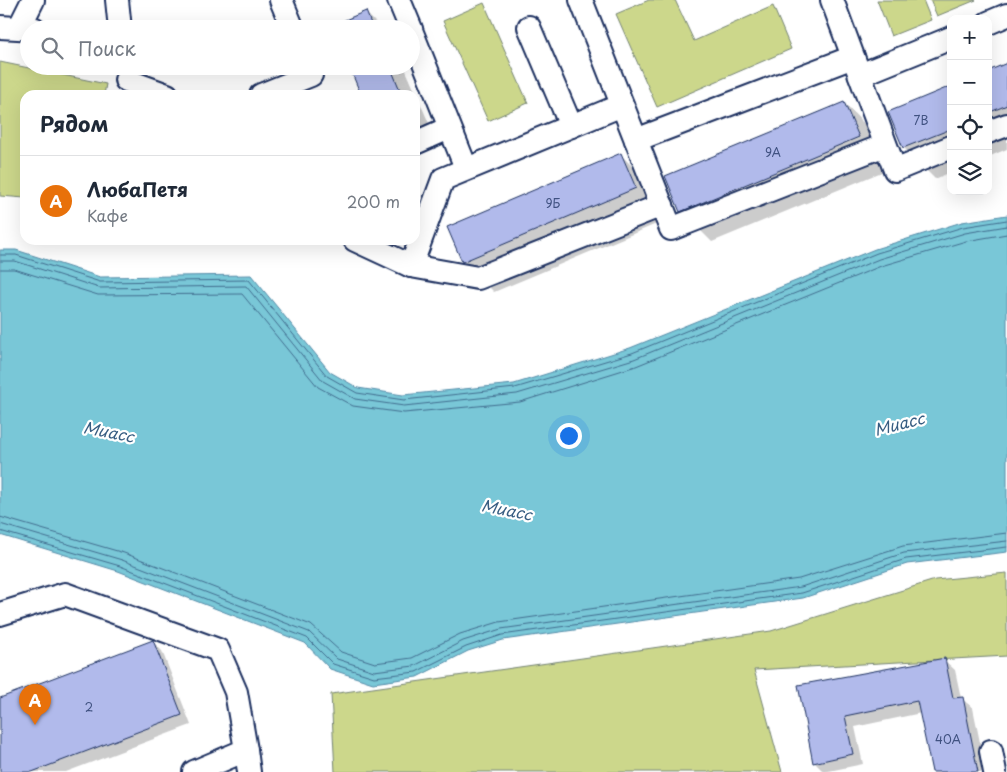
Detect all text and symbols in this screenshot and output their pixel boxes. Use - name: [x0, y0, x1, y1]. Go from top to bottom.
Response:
- map controls: [947, 15, 992, 195]
- button: +: [947, 15, 992, 60]
- search box: [20, 20, 420, 75]
- icon: search: [38, 34, 66, 62]
- text: Поиск: [78, 34, 136, 62]
- button: −: [947, 60, 992, 105]
- button: locate: [947, 105, 992, 150]
- text: Рядом: [40, 107, 108, 139]
- house number: 7В: [914, 111, 928, 129]
- house number: 9А: [765, 143, 781, 161]
- button: layers: [947, 150, 992, 195]
- text: ЛюбаПетя: [87, 175, 188, 203]
- text: A: [50, 189, 62, 213]
- text: 200 m: [347, 189, 400, 213]
- house number: 9Б: [546, 194, 561, 212]
- text: Кафе: [87, 203, 128, 227]
- water label: Миасс: [871, 405, 928, 441]
- water label: Миасс: [82, 414, 138, 448]
- your location: [556, 423, 582, 449]
- water label: Миасс: [480, 492, 536, 526]
- pin: A: [19, 684, 51, 725]
- house number: 2: [85, 698, 93, 716]
- house number: 40А: [935, 730, 961, 748]

